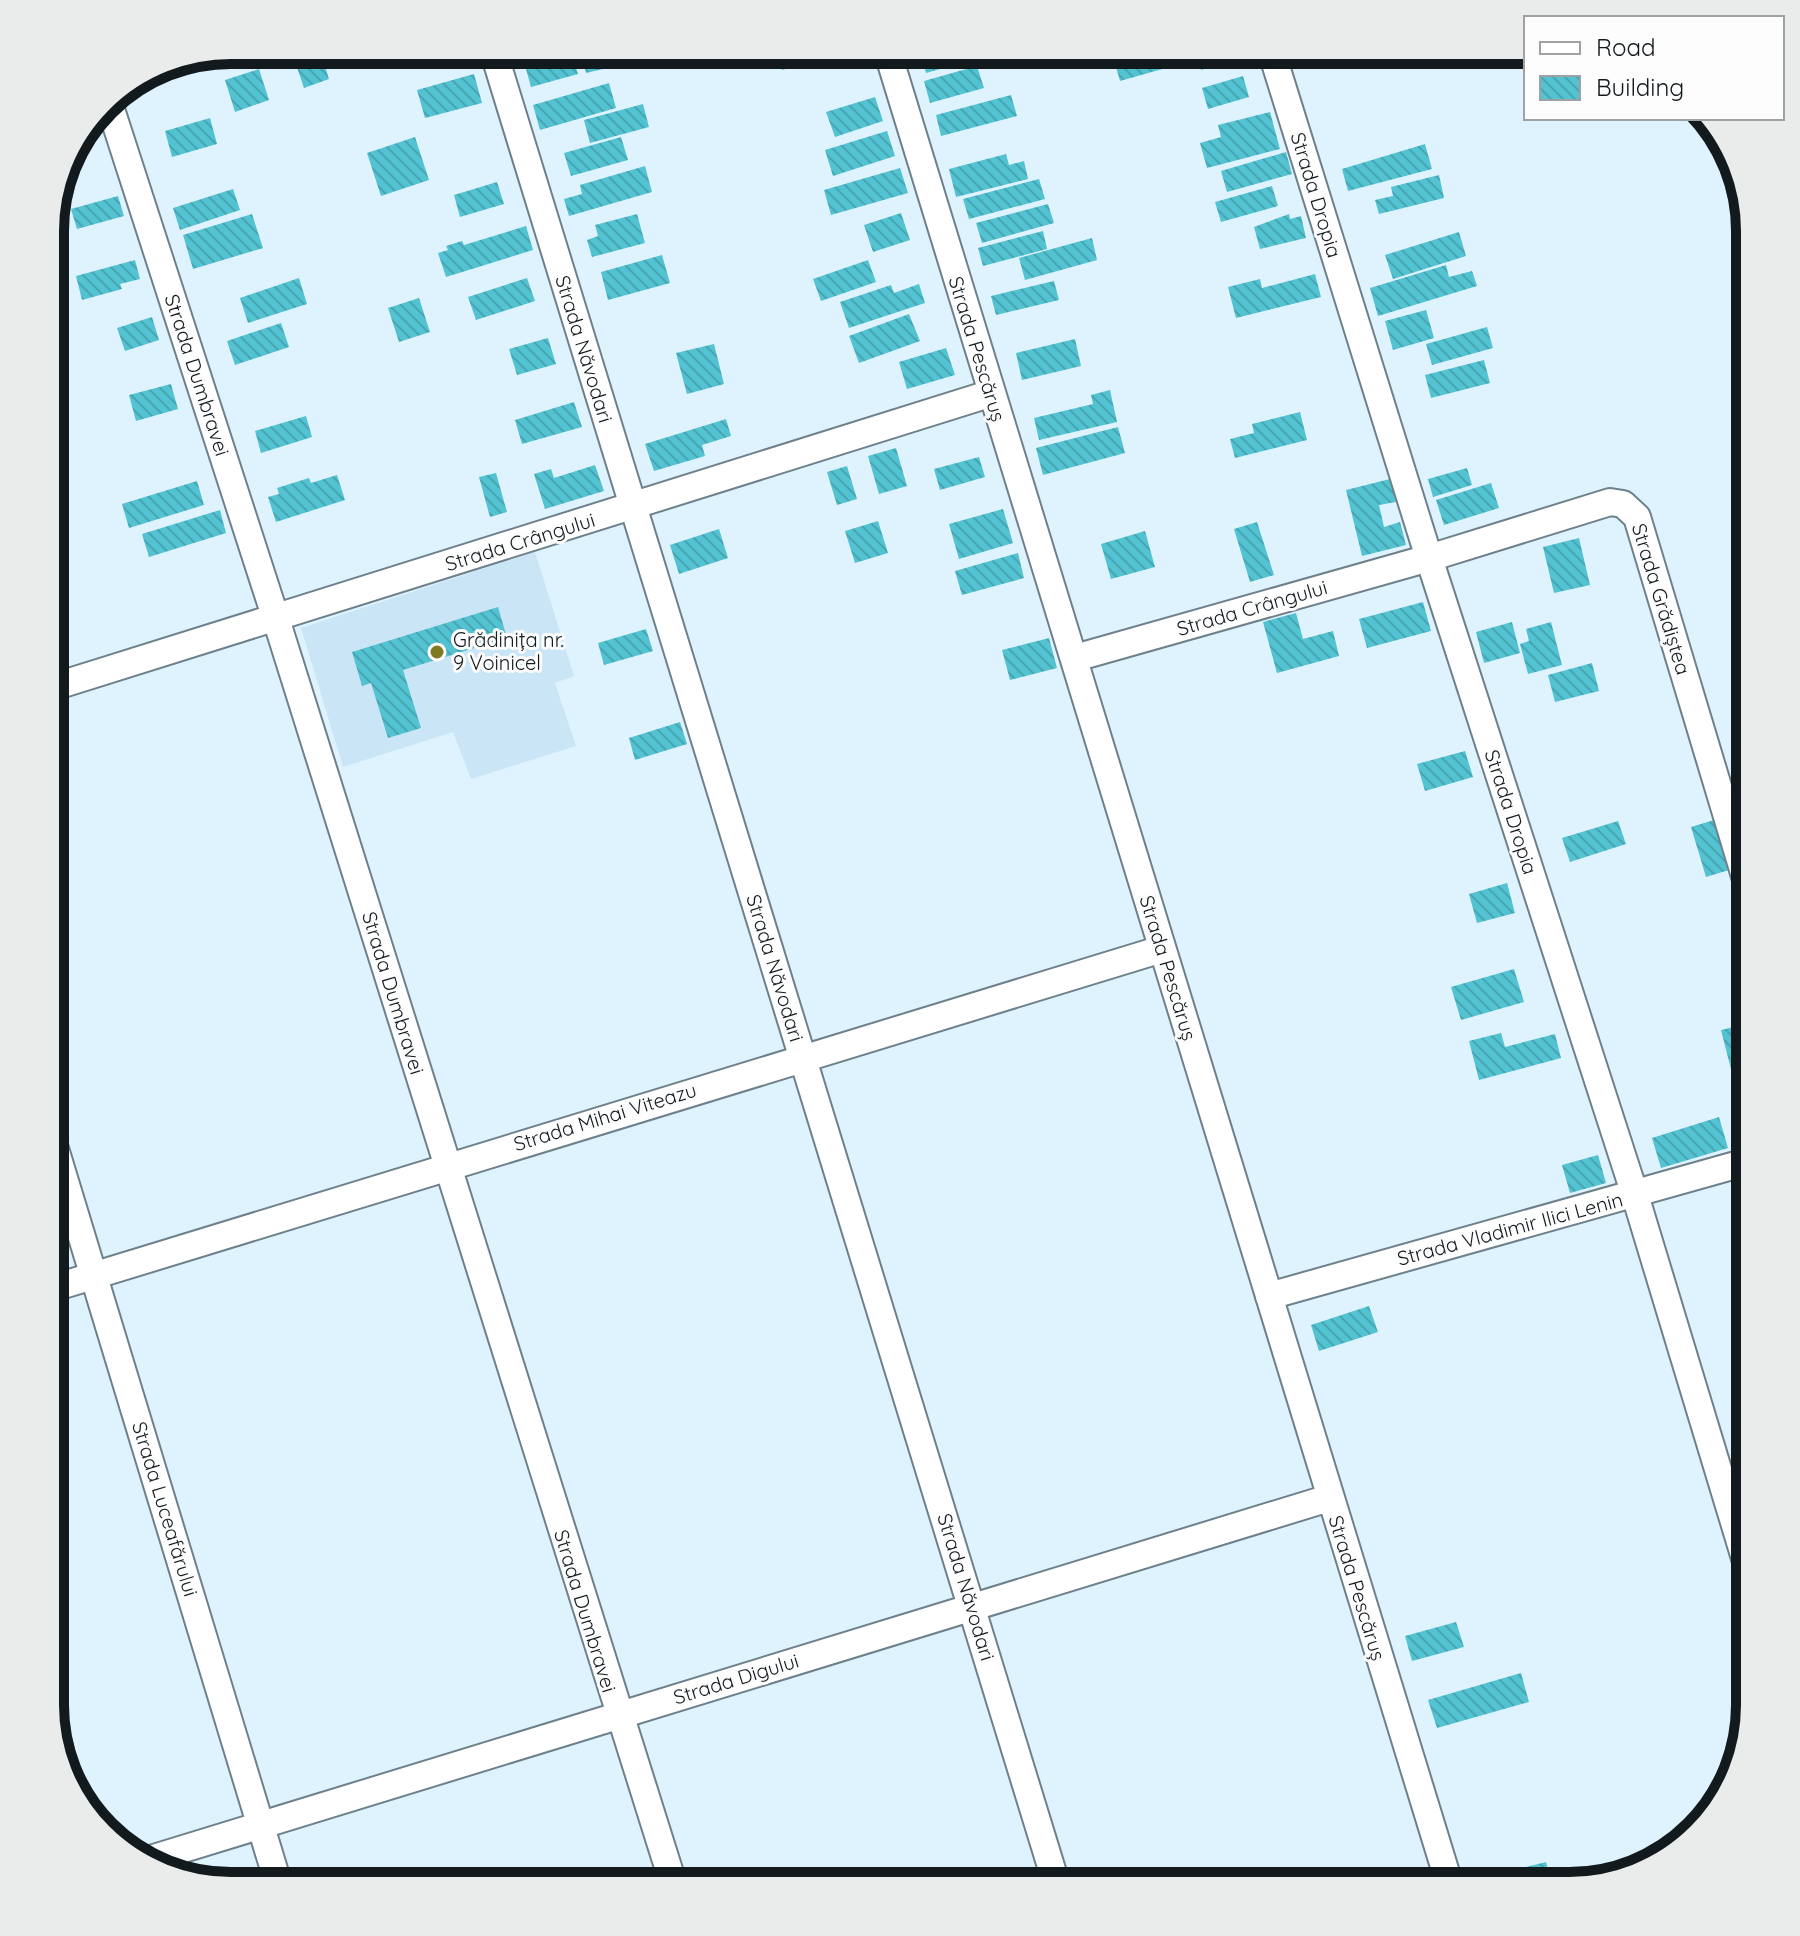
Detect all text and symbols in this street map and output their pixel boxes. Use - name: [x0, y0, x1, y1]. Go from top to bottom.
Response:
- legend: [1524, 16, 1784, 120]
- text: Road: [1596, 32, 1656, 62]
- text: Building: [1596, 72, 1684, 102]
- street label: Strada Dropia: [1286, 129, 1347, 260]
- street label: Strada Năvodari: [550, 272, 619, 425]
- street label: Strada Pescăruș: [944, 273, 1011, 425]
- street label: Strada Dumbravei: [160, 291, 235, 459]
- street label: Strada Crângului: [442, 507, 598, 576]
- street label: Strada Grădiștea: [1627, 520, 1696, 677]
- street label: Strada Crângului: [1174, 574, 1330, 641]
- place label: Grădinița nr. 9 Voinicel: [453, 627, 564, 675]
- marker: Grădinița nr. 9 Voinicel: [428, 643, 446, 661]
- street label: Strada Dropia: [1480, 746, 1543, 877]
- street label: Strada Năvodari: [741, 891, 810, 1044]
- street label: Strada Pescăruș: [1135, 892, 1202, 1044]
- street label: Strada Dumbravei: [357, 908, 430, 1077]
- street label: Strada Mihai Viteazu: [510, 1077, 699, 1156]
- street label: Strada Vladimir Ilici Lenin: [1394, 1186, 1626, 1271]
- street label: Strada Luceafărului: [127, 1418, 204, 1599]
- street label: Strada Năvodari: [932, 1510, 1001, 1663]
- street label: Strada Pescăruș: [1324, 1512, 1391, 1664]
- street label: Strada Dumbravei: [549, 1526, 622, 1695]
- street label: Strada Digului: [670, 1648, 802, 1709]

